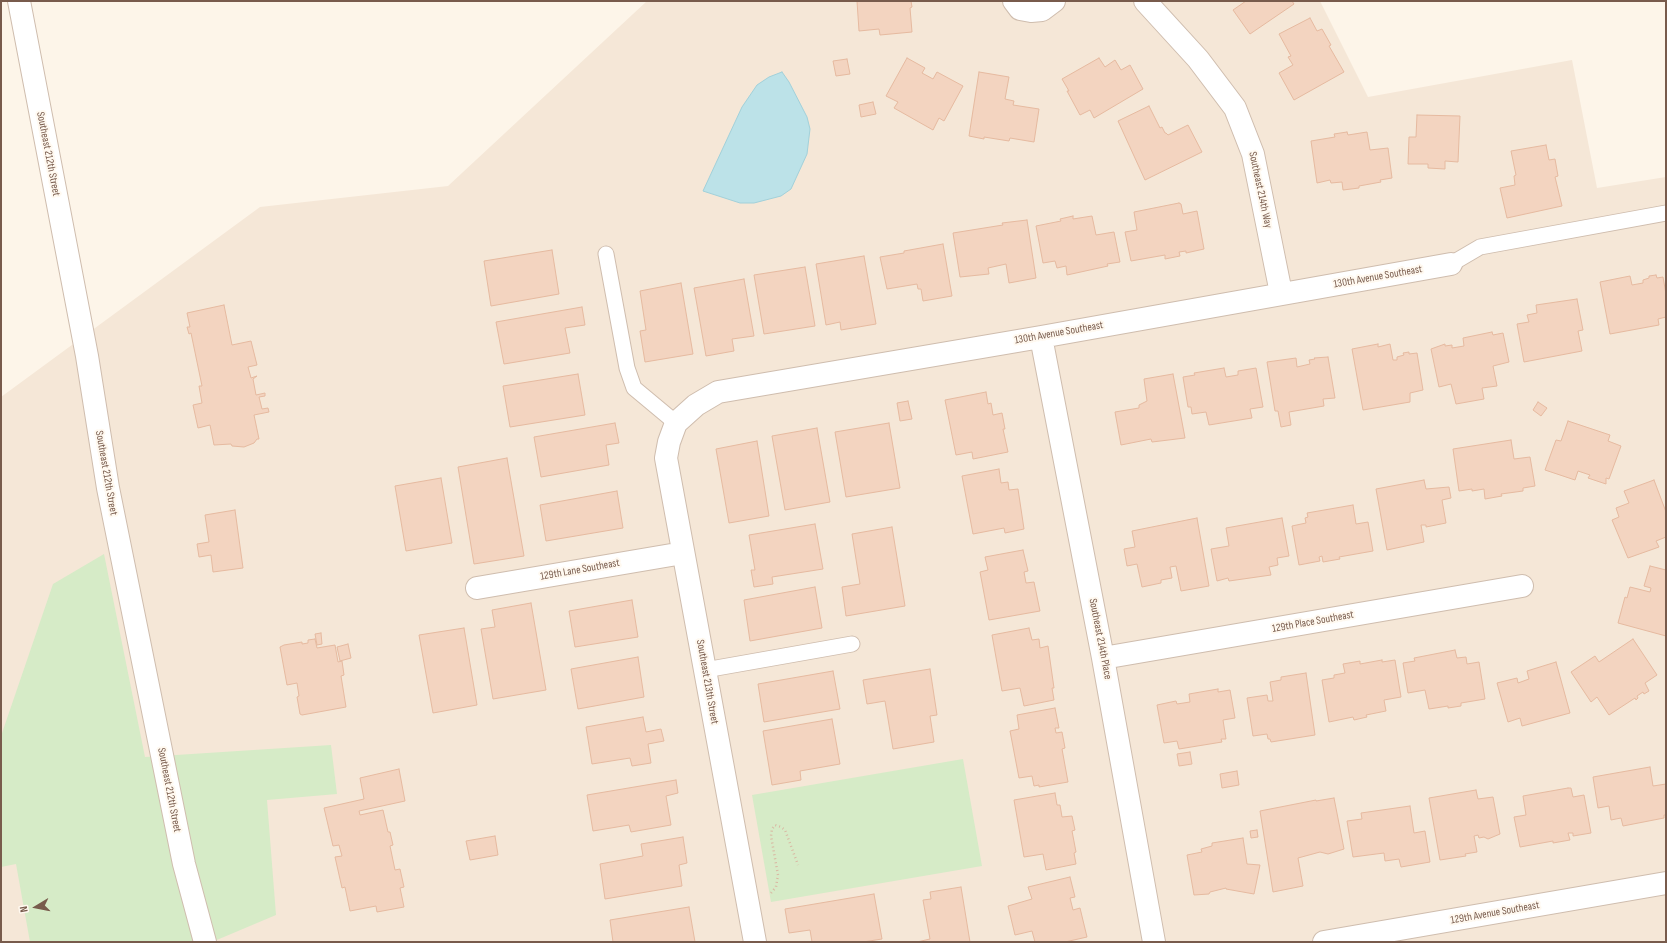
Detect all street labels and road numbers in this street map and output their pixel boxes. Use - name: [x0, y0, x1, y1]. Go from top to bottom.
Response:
- street label: Southeast 212th Street: [33, 111, 63, 197]
- street label: Southeast 214th Way: [1245, 151, 1275, 229]
- street label: 130th Avenue Southeast: [1333, 263, 1423, 291]
- street label: 130th Avenue Southeast: [1014, 319, 1104, 347]
- street label: Southeast 212th Street: [92, 430, 120, 516]
- street label: 129th Lane Southeast: [539, 557, 621, 583]
- street label: Southeast 214th Place: [1086, 597, 1114, 681]
- street label: 129th Place Southeast: [1271, 608, 1355, 636]
- street label: Southeast 213th Street: [693, 639, 721, 725]
- street label: Southeast 212th Street: [154, 747, 184, 833]
- street label: 129th Avenue Southeast: [1450, 899, 1540, 927]

